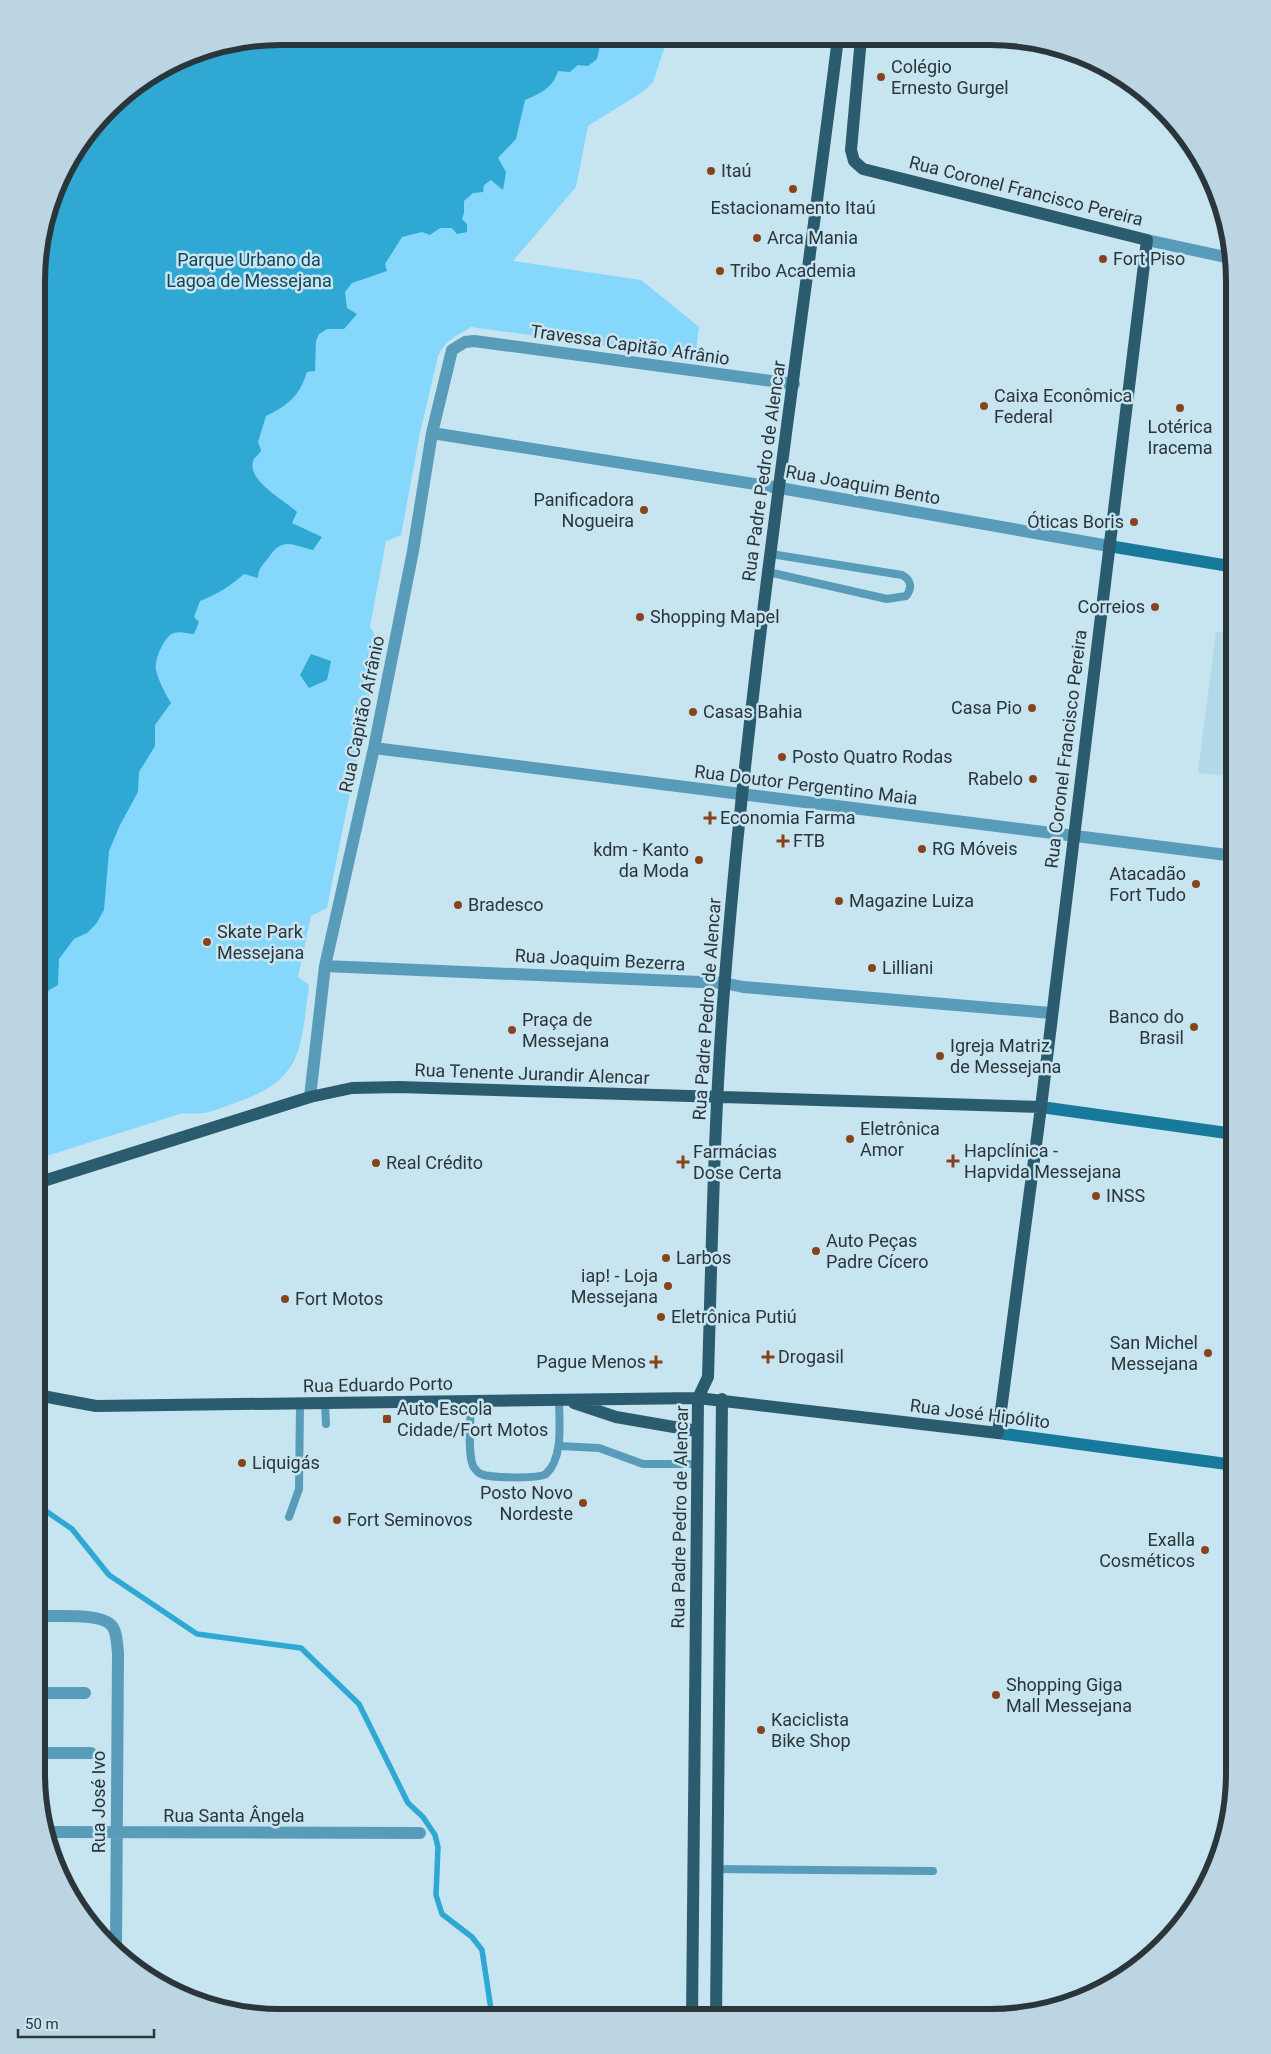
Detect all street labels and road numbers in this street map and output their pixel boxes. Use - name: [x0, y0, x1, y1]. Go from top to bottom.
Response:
- street label: Rua Coronel Francisco Pereira: [907, 151, 1145, 230]
- street label: Travessa Capitão Afrânio: [529, 320, 731, 369]
- street label: Rua Padre Pedro de Alencar: [738, 359, 789, 583]
- street label: Rua Joaquim Bento: [784, 461, 942, 508]
- street label: Rua Coronel Francisco Pereira: [1040, 628, 1091, 870]
- street label: Rua Capitão Afrânio: [335, 634, 388, 794]
- street label: Rua Doutor Pergentino Maia: [693, 760, 919, 809]
- street label: Rua Padre Pedro de Alencar: [688, 897, 725, 1121]
- street label: Rua Joaquim Bezerra: [514, 945, 686, 974]
- street label: Rua Tenente Jurandir Alencar: [414, 1059, 650, 1088]
- street label: Rua Eduardo Porto: [303, 1373, 453, 1396]
- street label: Rua José Hipólito: [909, 1394, 1051, 1433]
- street label: Rua Padre Pedro de Alencar: [667, 1405, 692, 1629]
- street label: Rua José Ivo: [88, 1751, 109, 1853]
- street label: Rua Santa Ângela: [163, 1805, 305, 1826]

